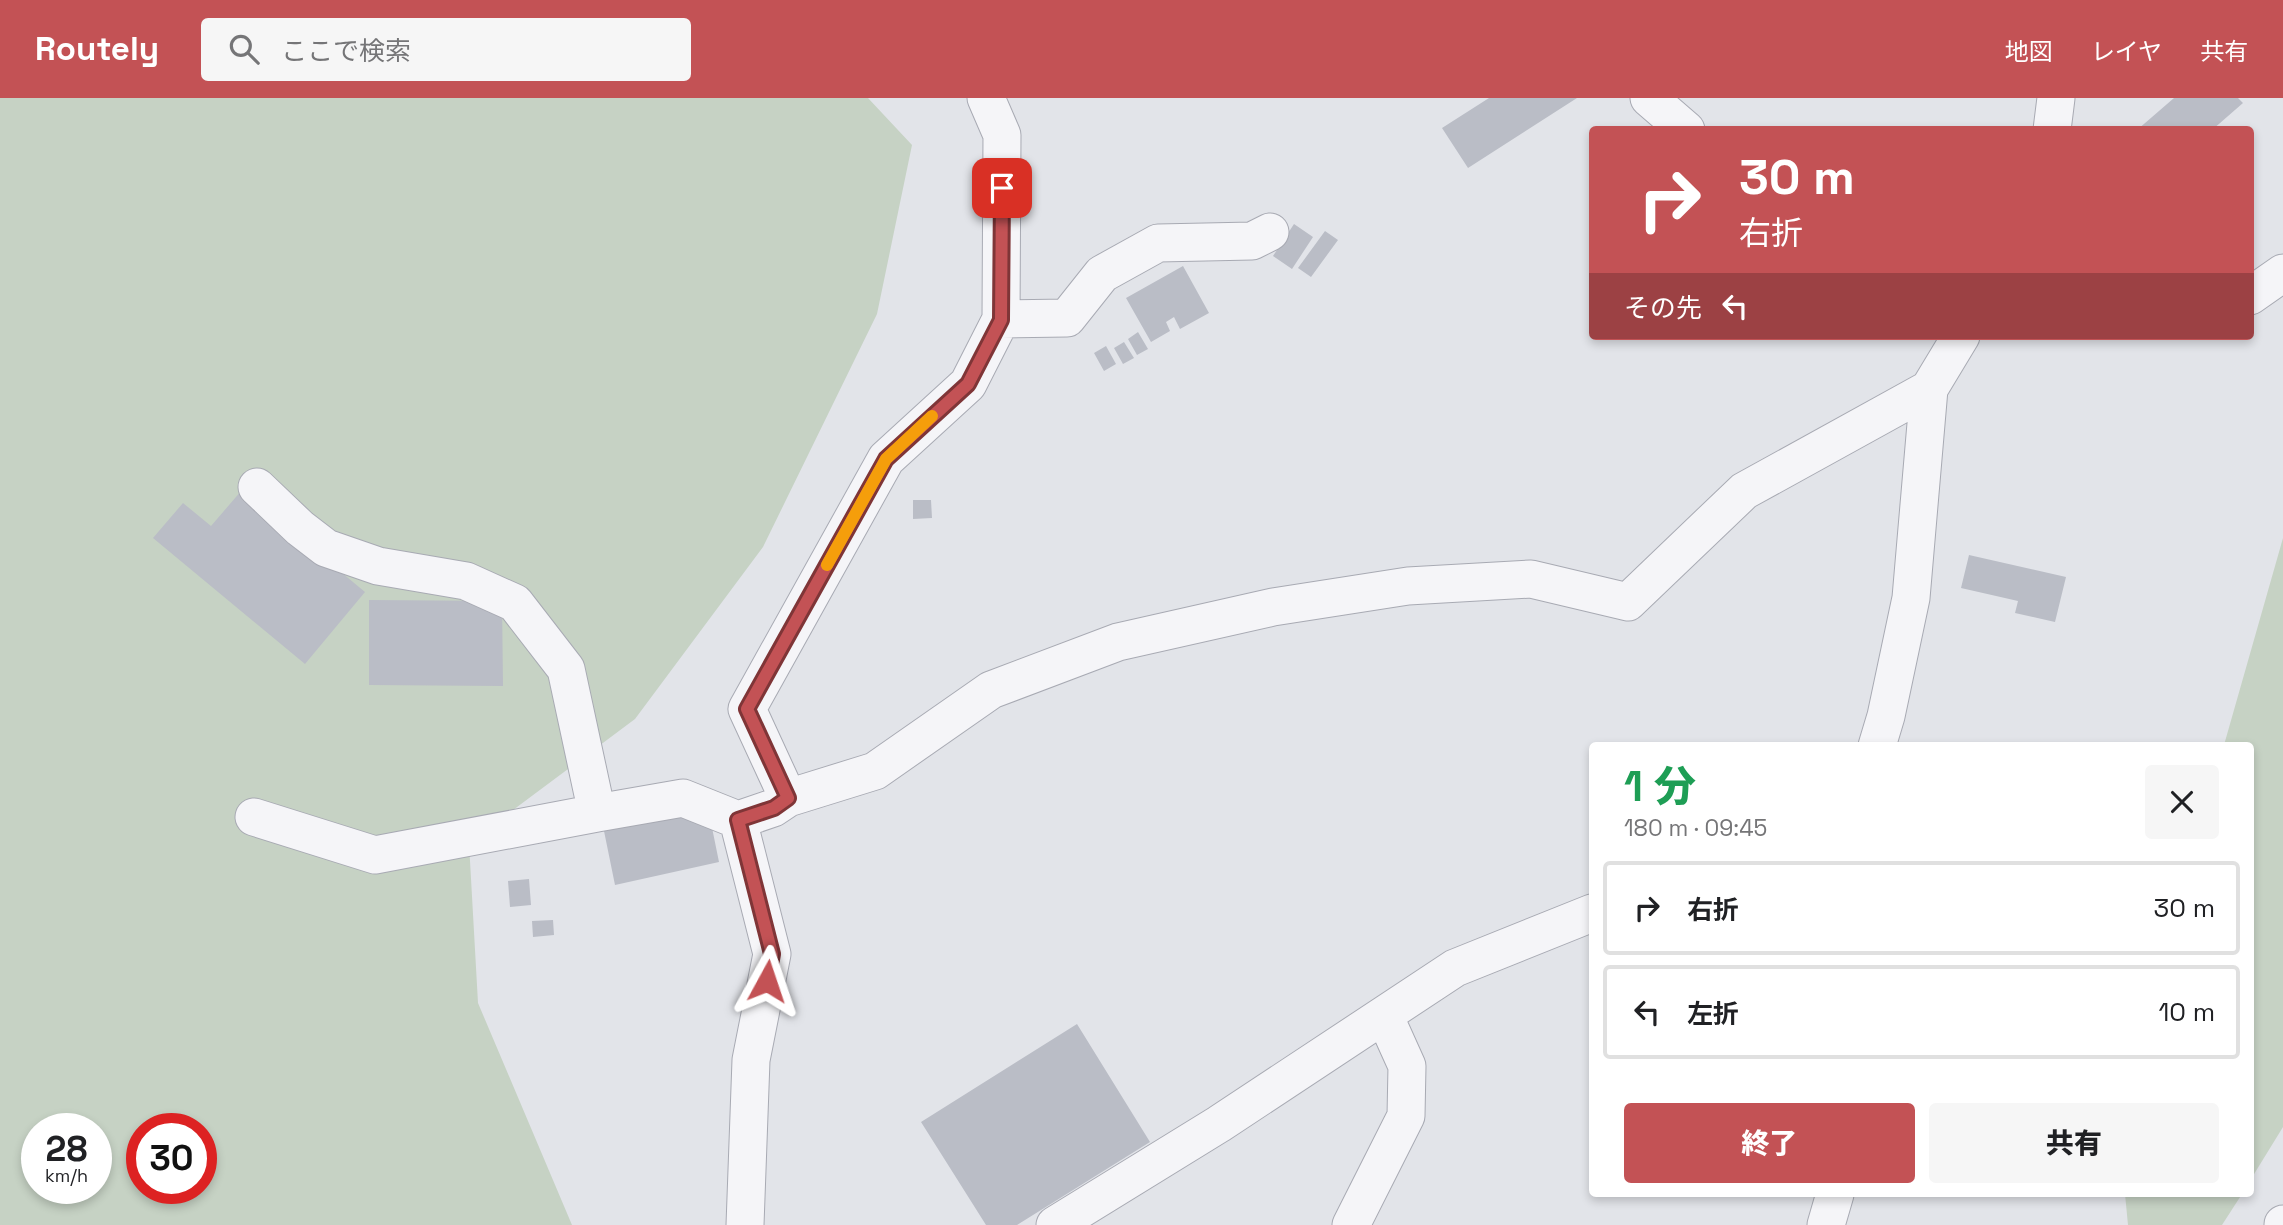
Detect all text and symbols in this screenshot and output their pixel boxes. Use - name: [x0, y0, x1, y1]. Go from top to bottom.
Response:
- search box: [201, 18, 691, 81]
- text: Routely: [35, 28, 159, 70]
- icon: search: [225, 30, 263, 68]
- text: ここで検索: [281, 34, 411, 68]
- text: 地図: [2005, 36, 2053, 67]
- text: レイヤ: [2091, 36, 2162, 67]
- text: 共有: [2200, 36, 2248, 67]
- text: 30 m: [1739, 146, 1855, 208]
- icon: right: [1624, 154, 1715, 245]
- pin: [972, 158, 1032, 218]
- icon: arrive: [983, 169, 1021, 207]
- text: 右折: [1739, 213, 1803, 253]
- icon: left: [1716, 287, 1754, 325]
- text: その先: [1624, 291, 1702, 325]
- text: 1 分: [1624, 760, 1696, 813]
- button: close: [2145, 765, 2219, 839]
- text: 180 m · 09:45: [1624, 813, 1767, 843]
- icon: right: [1628, 889, 1666, 927]
- text: 30 m: [2154, 891, 2215, 925]
- text: 右折: [1687, 893, 1739, 927]
- position arrow: [730, 944, 804, 1018]
- icon: left: [1628, 993, 1666, 1031]
- text: 10 m: [2158, 995, 2215, 1029]
- text: 左折: [1687, 997, 1739, 1031]
- button: 終了: [1624, 1103, 1915, 1183]
- button: 共有: [1929, 1103, 2219, 1183]
- speed limit sign: 30: [126, 1113, 217, 1204]
- text: 28: [46, 1127, 87, 1171]
- text: km/h: [45, 1164, 88, 1187]

